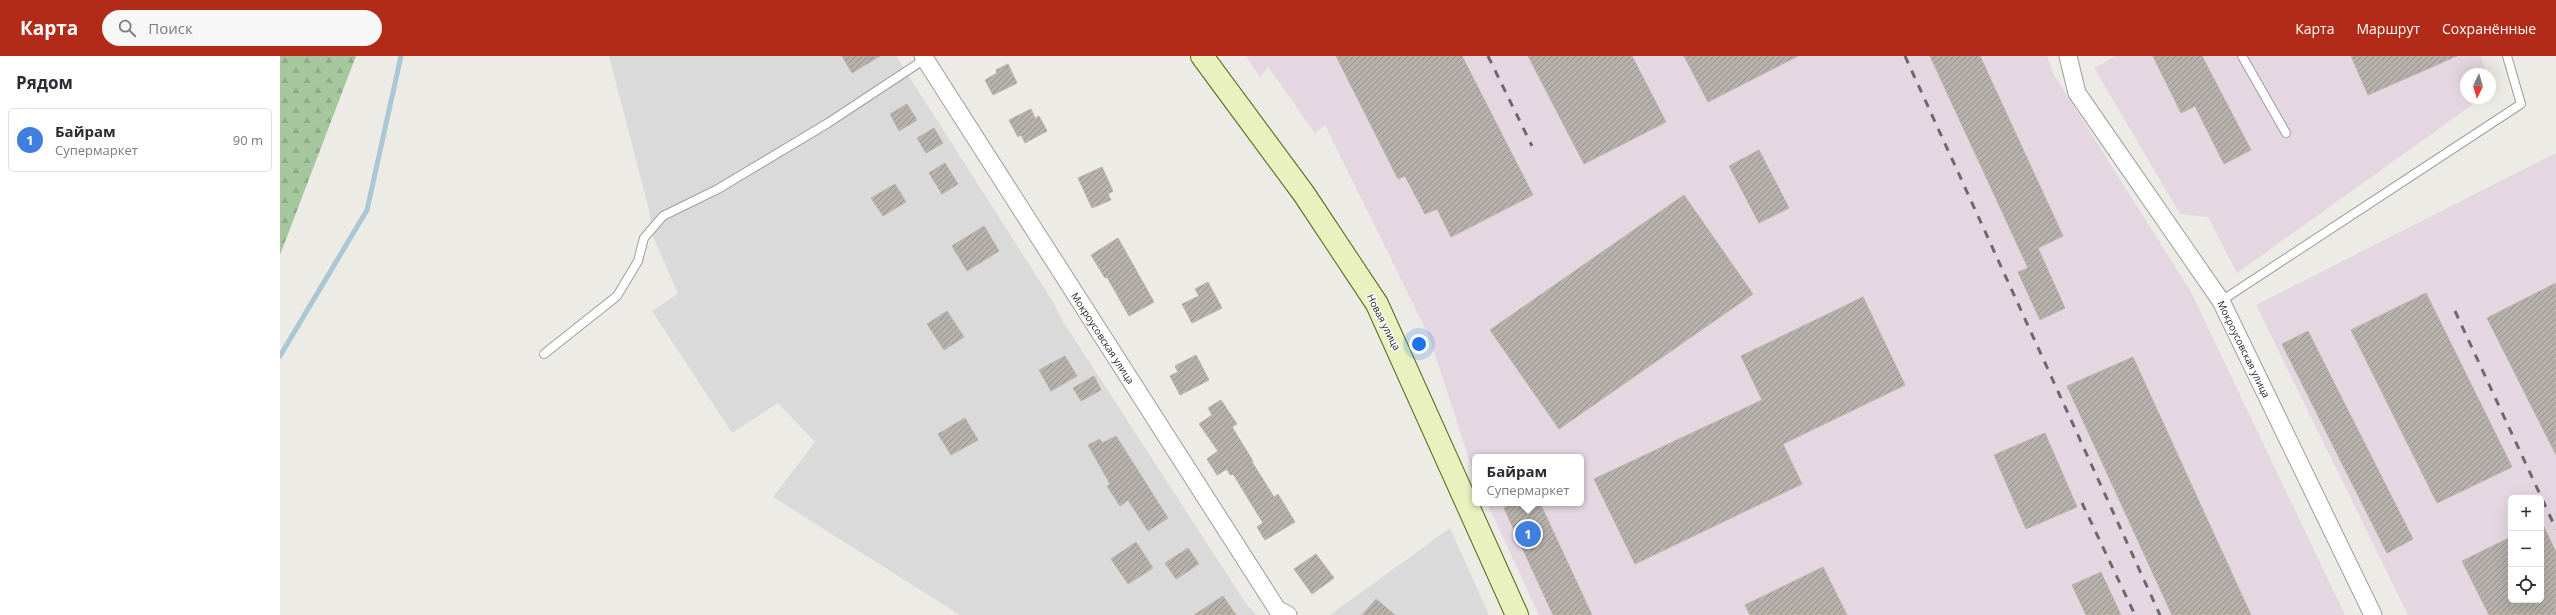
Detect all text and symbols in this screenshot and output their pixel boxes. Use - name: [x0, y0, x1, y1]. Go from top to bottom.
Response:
- search box: [102, 10, 382, 46]
- text: Карта: [20, 15, 78, 41]
- icon: search: [116, 17, 138, 39]
- text: Поиск: [148, 18, 193, 38]
- text: Карта: [2295, 19, 2334, 38]
- text: Маршрут: [2356, 19, 2420, 38]
- text: Сохранённые: [2442, 19, 2536, 38]
- north arrow: [2460, 68, 2496, 104]
- text: Рядом: [16, 71, 73, 94]
- text: Байрам: [55, 121, 116, 141]
- text: 1: [26, 131, 34, 149]
- text: 90 m: [233, 131, 263, 149]
- text: Супермаркет: [55, 141, 138, 159]
- street label: Мокроусовская улица: [1068, 290, 1138, 386]
- street label: Новая улица: [1364, 291, 1404, 353]
- street label: Мокроусовская улица: [2214, 298, 2274, 400]
- your location: [1409, 334, 1429, 354]
- popup: [1472, 454, 1584, 506]
- text: Байрам: [1487, 461, 1547, 481]
- text: Супермаркет: [1487, 481, 1569, 499]
- map controls: [2508, 495, 2544, 603]
- button: +: [2508, 495, 2544, 531]
- pin: 1: [1515, 519, 1541, 549]
- button: −: [2508, 531, 2544, 567]
- button: locate: [2508, 567, 2544, 603]

